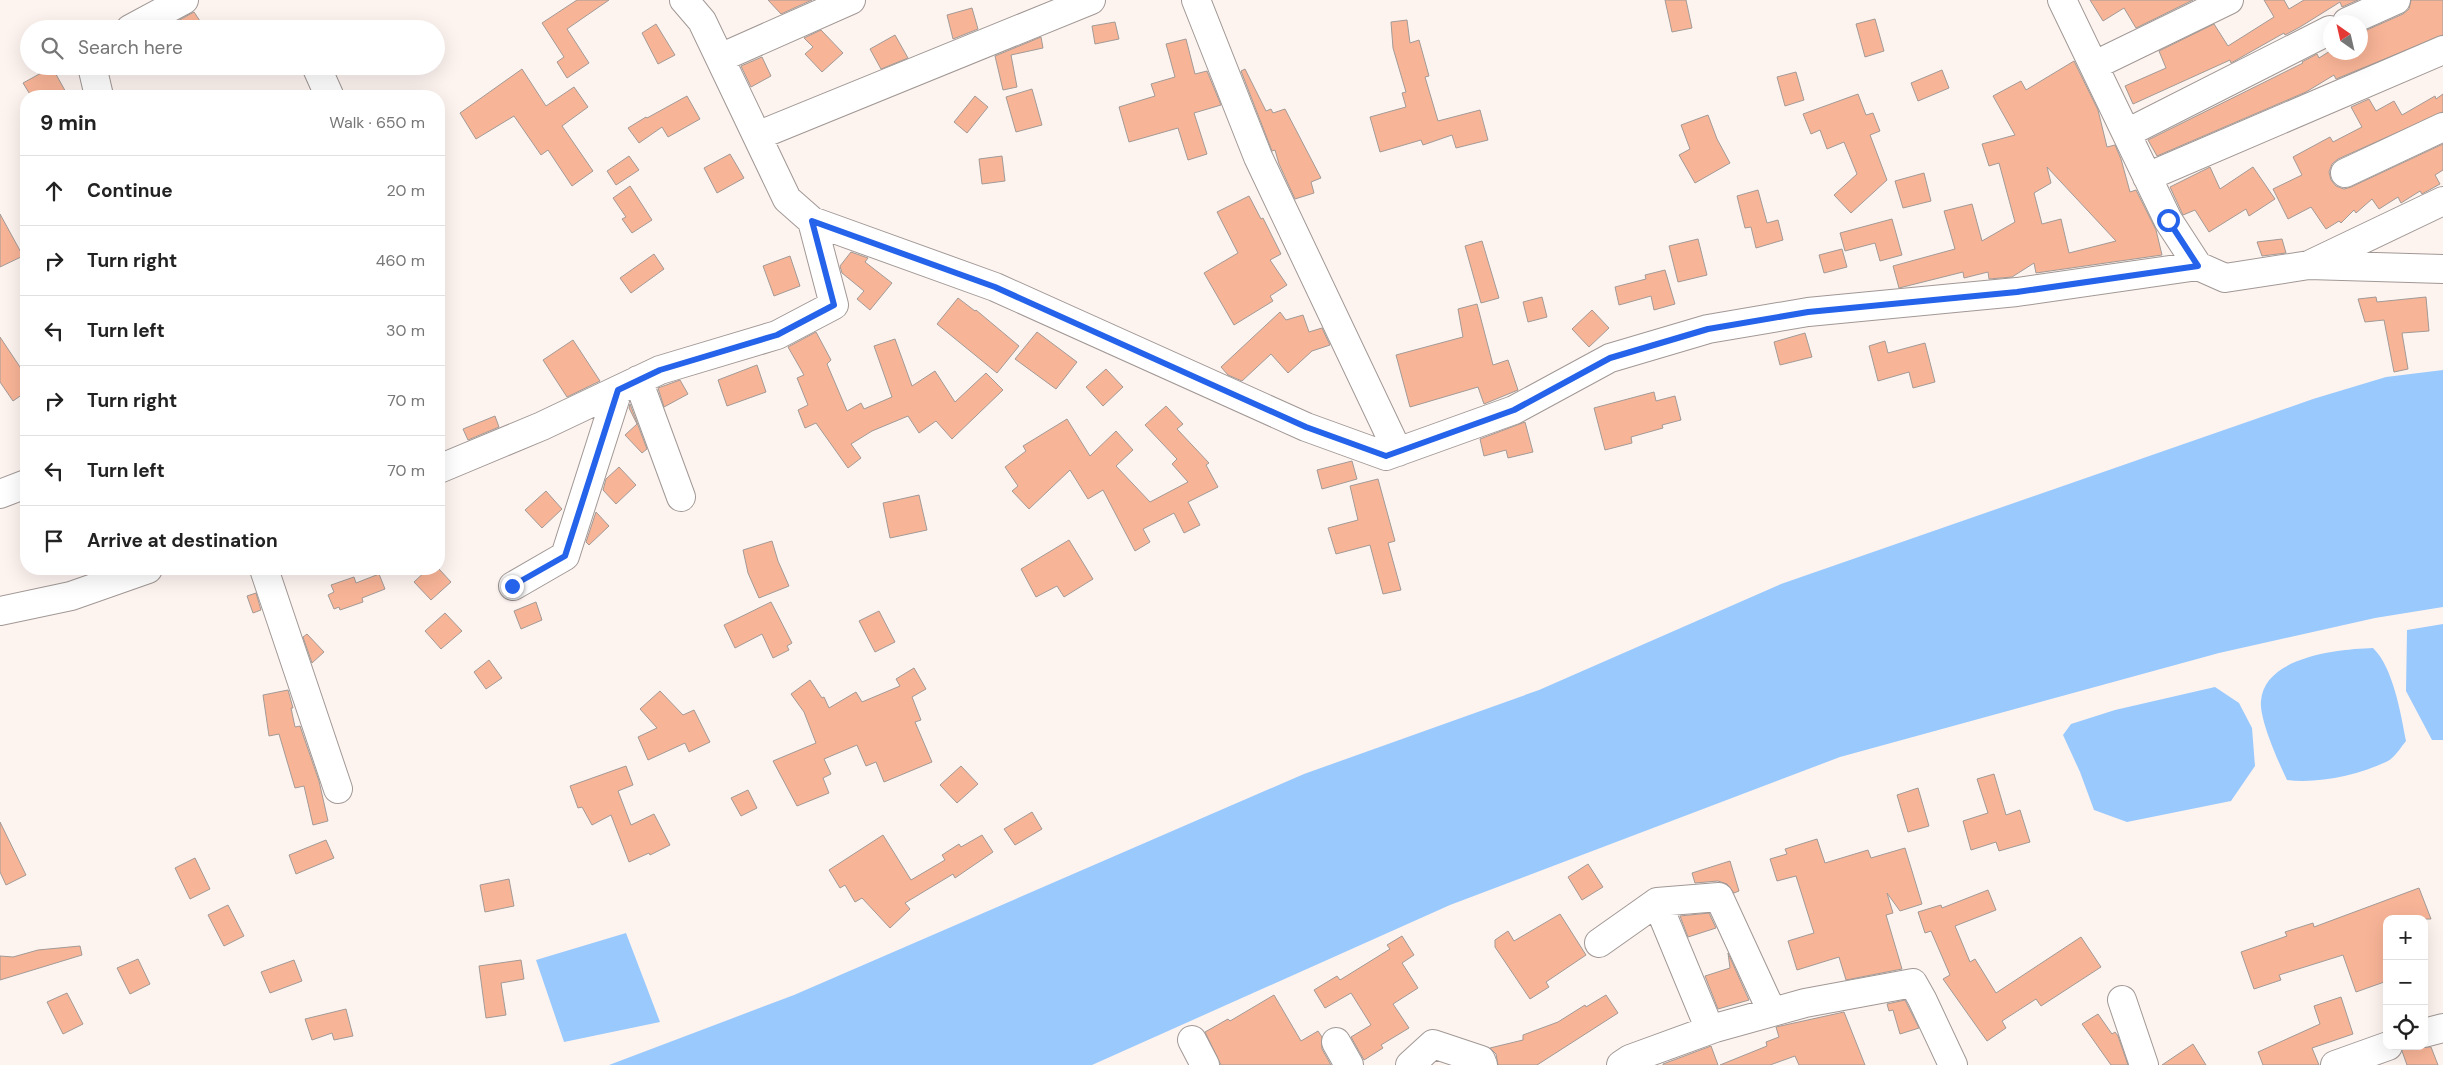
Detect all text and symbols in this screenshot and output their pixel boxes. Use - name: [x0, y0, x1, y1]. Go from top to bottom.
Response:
- north arrow: [2323, 15, 2368, 60]
- search box: [20, 20, 445, 75]
- icon: search: [38, 34, 66, 62]
- text: Search here: [78, 35, 183, 60]
- text: 9 min: [40, 109, 97, 137]
- text: Walk · 650 m: [329, 112, 425, 133]
- icon: ahead: [40, 177, 68, 205]
- text: Continue: [87, 178, 173, 203]
- text: 20 m: [386, 180, 425, 201]
- route start: [2157, 209, 2180, 232]
- icon: right: [40, 247, 68, 275]
- text: Turn right: [87, 248, 177, 273]
- text: 460 m: [376, 250, 425, 271]
- icon: left: [40, 317, 68, 345]
- text: Turn left: [87, 318, 165, 343]
- text: 30 m: [386, 320, 425, 341]
- icon: right: [40, 387, 68, 415]
- text: Turn right: [87, 388, 177, 413]
- text: 70 m: [387, 390, 425, 411]
- icon: left: [40, 457, 68, 485]
- text: Turn left: [87, 458, 165, 483]
- text: 70 m: [387, 460, 425, 481]
- icon: arrive: [40, 527, 68, 555]
- text: Arrive at destination: [87, 528, 278, 553]
- route end: [501, 575, 524, 598]
- map controls: [2383, 915, 2428, 1050]
- button: +: [2383, 915, 2428, 960]
- button: −: [2383, 960, 2428, 1005]
- button: locate: [2383, 1005, 2428, 1050]

